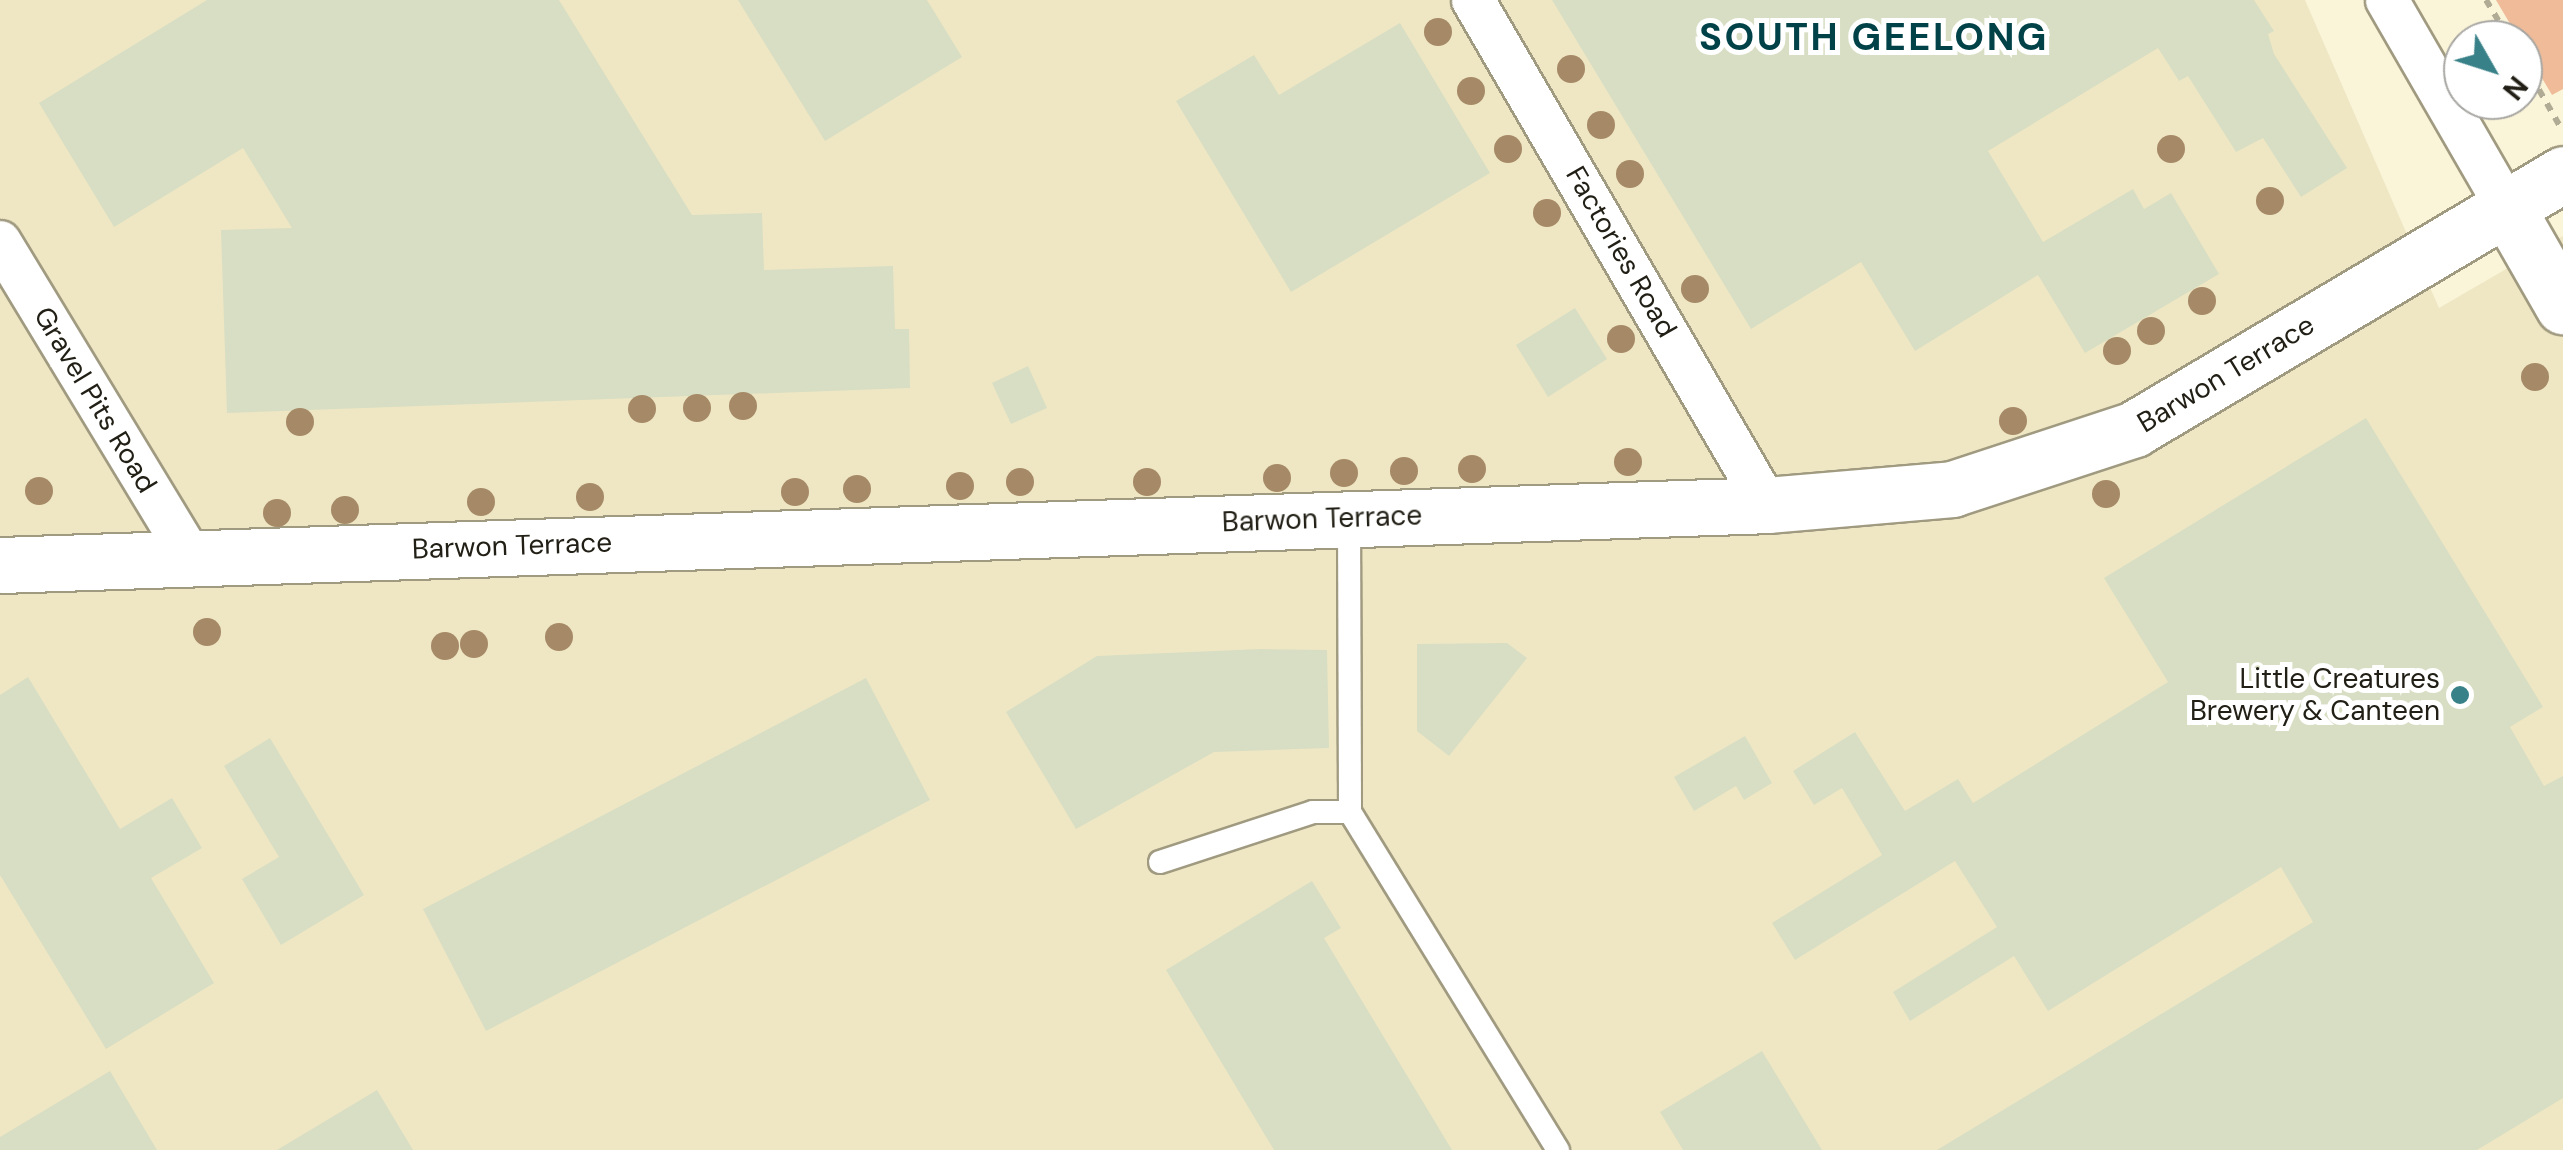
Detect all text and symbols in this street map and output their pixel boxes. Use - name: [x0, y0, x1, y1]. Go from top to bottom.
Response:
- district label: SOUTH GEELONG: [1699, 15, 2049, 61]
- north arrow: [2443, 20, 2543, 120]
- text: N: [2494, 68, 2536, 108]
- street label: Factories Road: [1559, 161, 1683, 343]
- street label: Gravel Pits Road: [26, 301, 164, 499]
- street label: Barwon Terrace: [2131, 308, 2321, 440]
- street label: Barwon Terrace: [1221, 499, 1423, 539]
- street label: Barwon Terrace: [411, 526, 613, 566]
- place label: Little Creatures Brewery & Canteen: [2190, 662, 2440, 728]
- marker: Little Creatures Brewery & Canteen: [2449, 684, 2471, 706]

